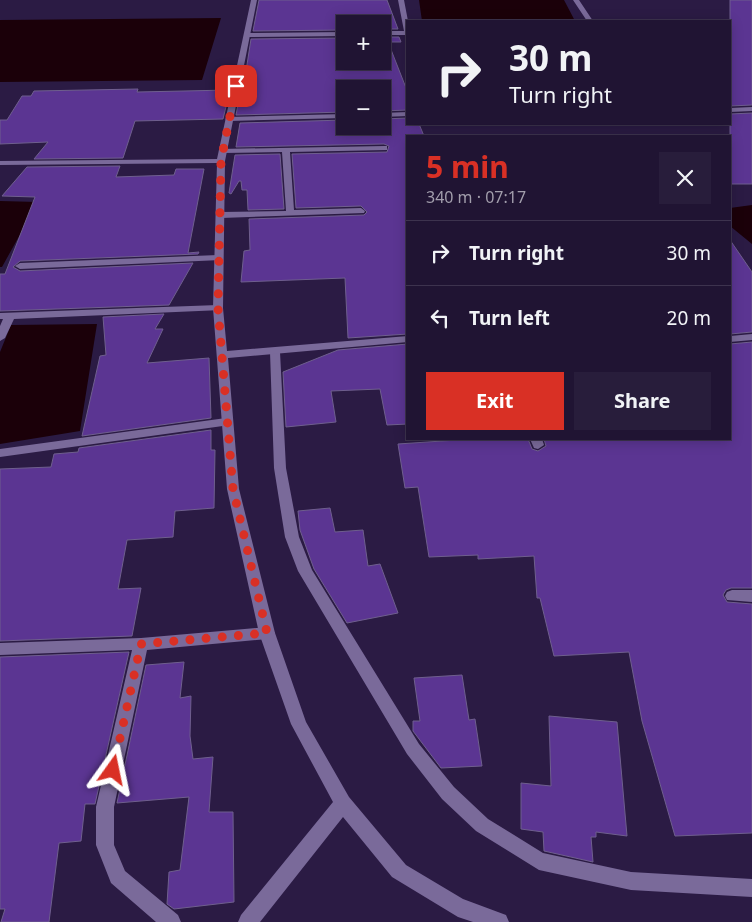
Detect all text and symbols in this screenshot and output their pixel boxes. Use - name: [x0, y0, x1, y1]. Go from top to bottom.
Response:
- map controls: [336, 15, 391, 135]
- button: +: [336, 15, 391, 70]
- text: 30 m: [509, 34, 592, 81]
- icon: right: [426, 40, 491, 105]
- pin: [215, 65, 257, 107]
- icon: arrive: [222, 72, 250, 100]
- text: Turn right: [509, 79, 612, 109]
- button: −: [336, 80, 391, 135]
- text: 5 min: [426, 146, 509, 187]
- button: close: [659, 152, 711, 204]
- text: 340 m · 07:17: [426, 186, 526, 208]
- icon: right: [426, 239, 454, 267]
- text: Turn right: [469, 240, 564, 266]
- text: 30 m: [667, 240, 711, 266]
- icon: left: [426, 304, 454, 332]
- text: Turn left: [469, 305, 550, 331]
- text: 20 m: [667, 305, 711, 331]
- button: Exit: [426, 372, 564, 430]
- button: Share: [574, 372, 711, 430]
- position arrow: [86, 743, 138, 795]

